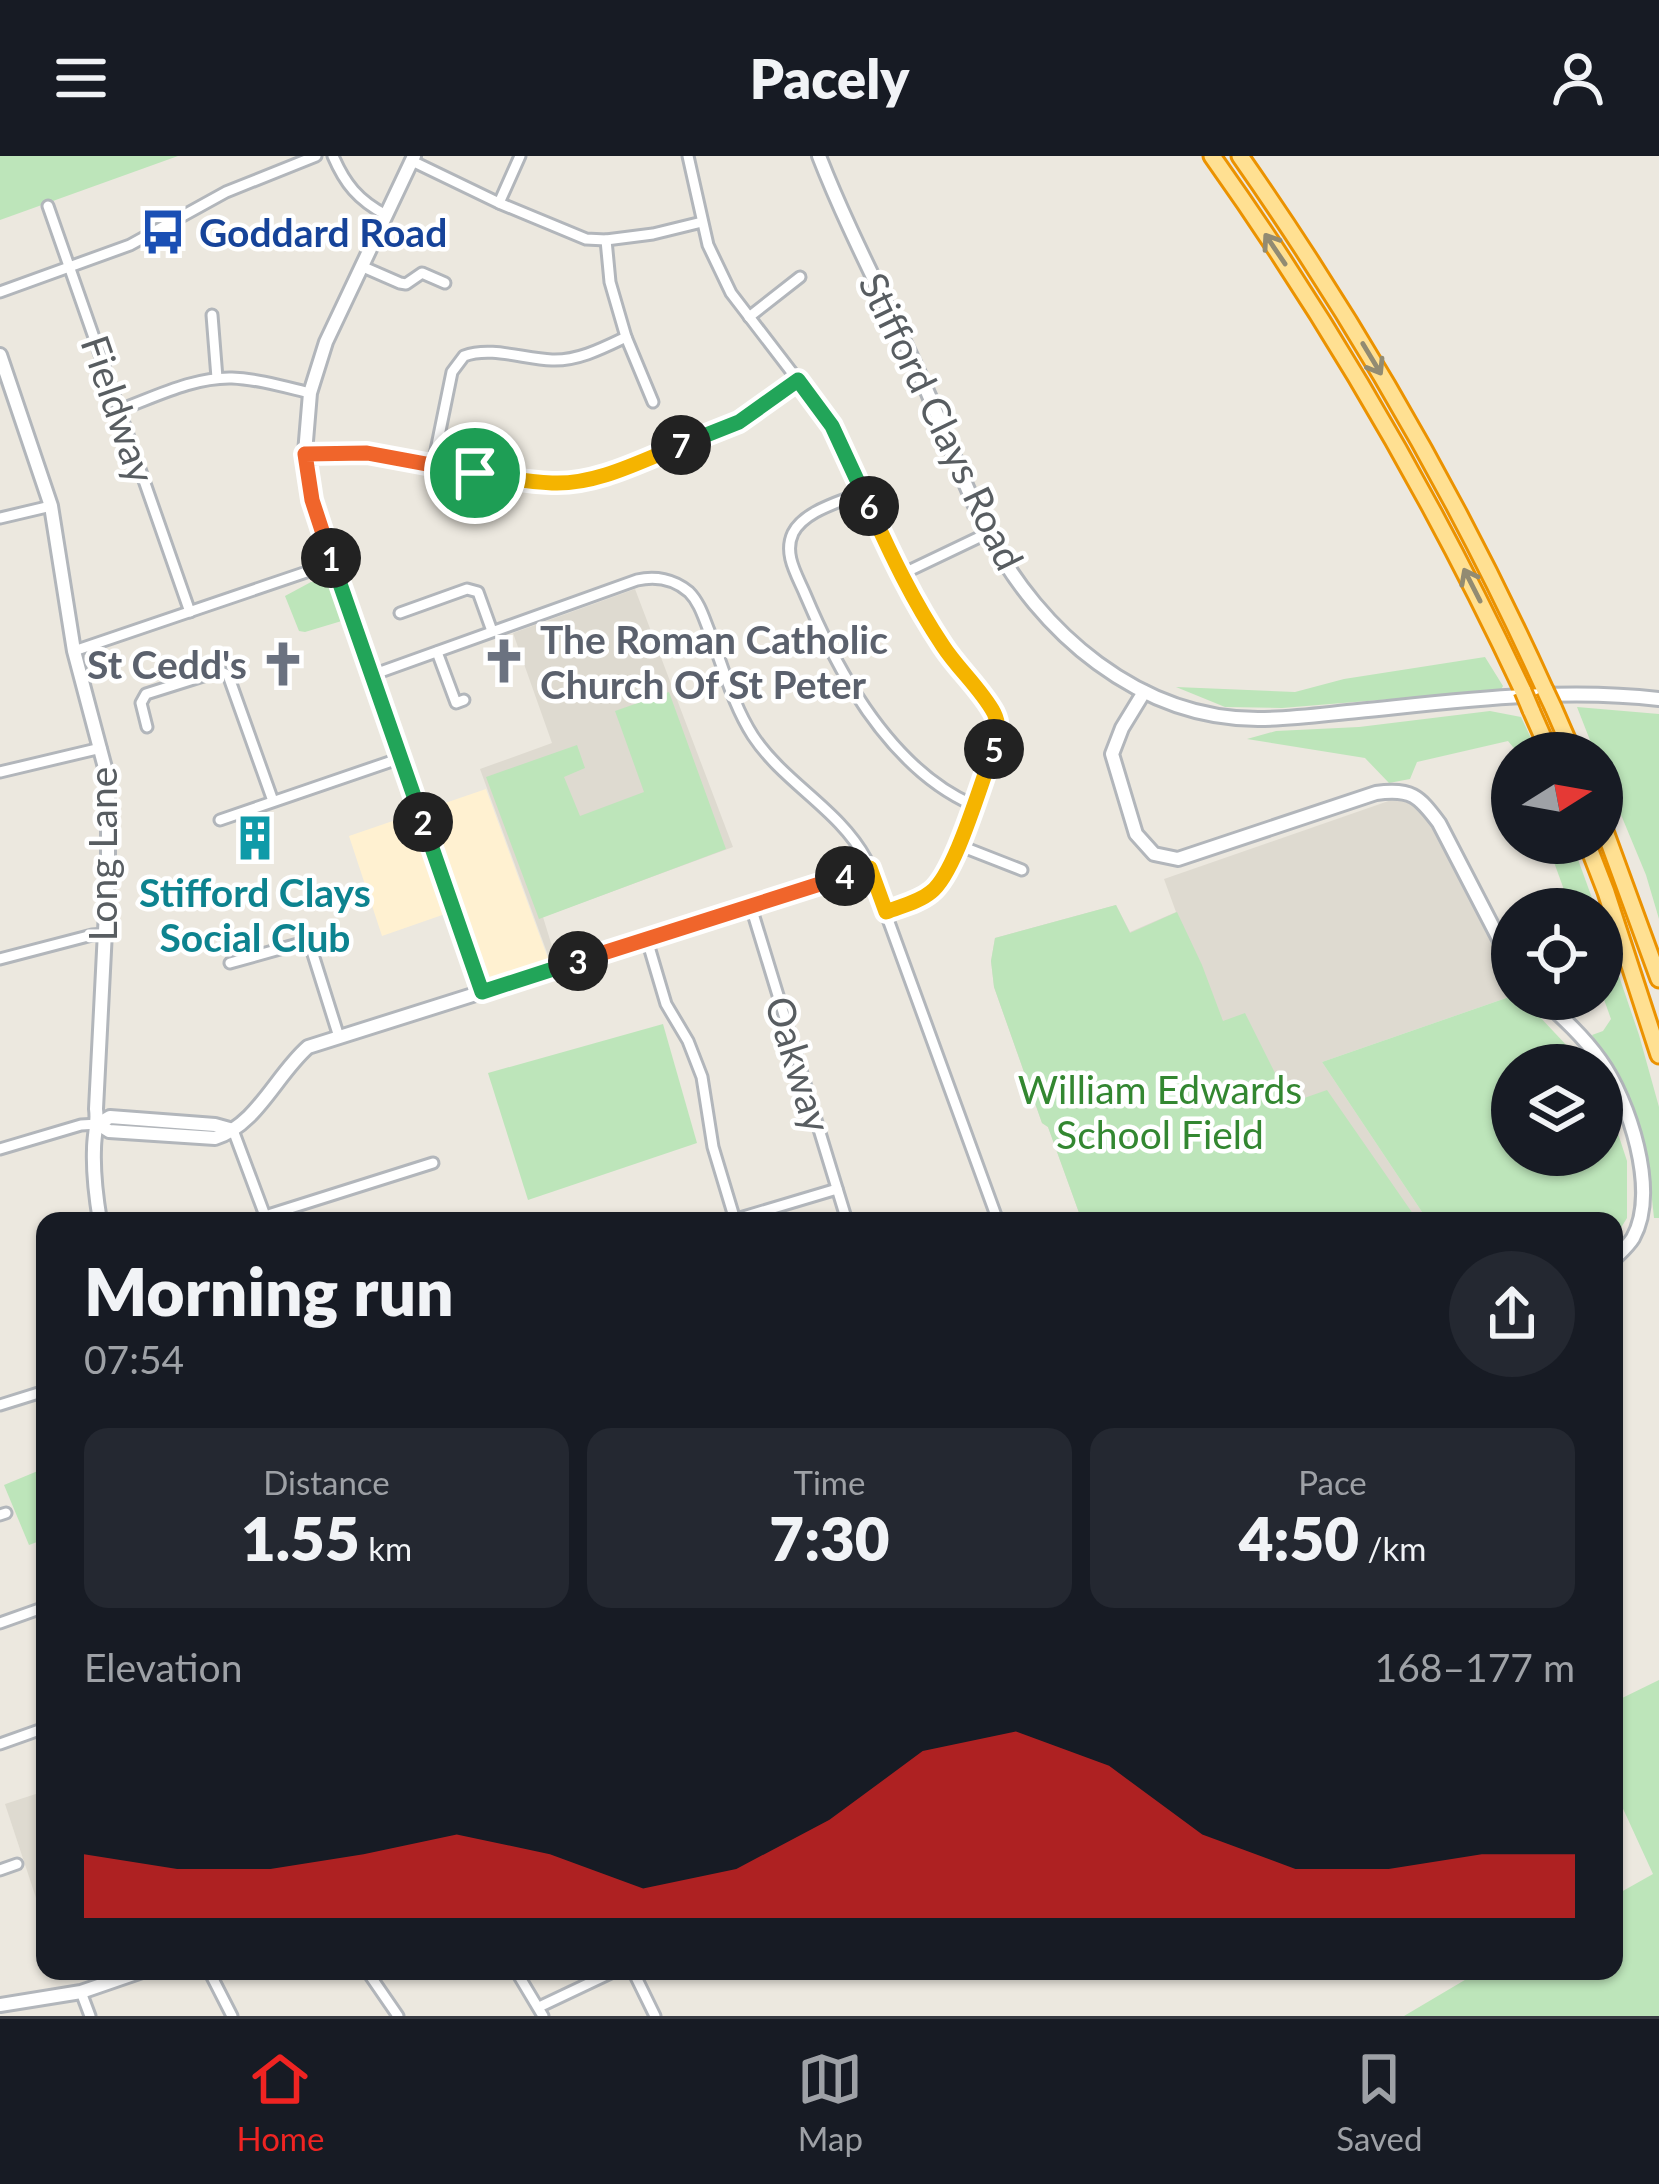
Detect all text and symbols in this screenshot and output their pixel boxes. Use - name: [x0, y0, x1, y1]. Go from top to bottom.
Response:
- icon: menu: [48, 45, 114, 111]
- icon: person: [1545, 45, 1611, 111]
- text: Pacely: [750, 46, 909, 111]
- bus stop icon: Goddard Road: [138, 207, 188, 257]
- place label: Goddard Road: [199, 209, 447, 255]
- one-way arrow: [1263, 232, 1288, 266]
- street label: Stifford Clays Road: [850, 265, 1034, 577]
- street label: Fieldway: [72, 329, 166, 489]
- one-way arrow: [1361, 341, 1385, 376]
- pin: 7: [651, 415, 711, 475]
- pin: [424, 422, 526, 524]
- text: 7: [671, 425, 691, 465]
- icon: arrive: [442, 440, 508, 506]
- pin: 6: [839, 476, 899, 536]
- text: 6: [859, 486, 879, 526]
- pin: 1: [301, 528, 361, 588]
- text: 1: [321, 538, 341, 578]
- one-way arrow: [1459, 568, 1482, 604]
- place label: The Roman Catholic Church Of St Peter: [540, 616, 888, 707]
- church icon: The Roman Catholic Church Of St Peter: [479, 636, 529, 686]
- church icon: St Cedd's: [258, 639, 308, 689]
- place label: St Cedd's: [87, 641, 247, 687]
- pin: 5: [964, 719, 1024, 779]
- text: 5: [984, 729, 1004, 769]
- north arrow: [1491, 732, 1623, 864]
- map controls: [1491, 732, 1623, 1176]
- street label: Long Lane: [79, 767, 125, 941]
- pin: 2: [393, 792, 453, 852]
- text: 2: [413, 802, 433, 842]
- building icon: Stifford Clays Social Club: [230, 813, 280, 863]
- pin: 4: [815, 846, 875, 906]
- text: 4: [835, 856, 855, 896]
- place label: Stifford Clays Social Club: [139, 869, 371, 960]
- button: locate: [1491, 888, 1623, 1020]
- pin: 3: [548, 931, 608, 991]
- text: 3: [568, 941, 588, 981]
- street label: Oakway: [757, 991, 841, 1137]
- button: layers: [1491, 1044, 1623, 1176]
- park label: William Edwards School Field: [1018, 1066, 1302, 1157]
- text: Morning run: [84, 1251, 454, 1330]
- button: share: [1449, 1251, 1575, 1377]
- text: 07:54: [84, 1336, 184, 1382]
- text: Distance: [263, 1462, 390, 1502]
- text: Time: [794, 1462, 865, 1502]
- text: Pace: [1298, 1462, 1367, 1502]
- text: 1.55: [241, 1502, 360, 1574]
- text: 7:30: [769, 1502, 890, 1574]
- text: 4:50: [1239, 1502, 1359, 1574]
- text: km: [360, 1528, 412, 1568]
- text: /km: [1359, 1528, 1426, 1568]
- text: Elevation: [84, 1644, 242, 1690]
- text: 168–177 m: [1375, 1644, 1575, 1690]
- tab: Home: [236, 2046, 324, 2158]
- tab: Map: [797, 2046, 863, 2158]
- tab: Saved: [1336, 2046, 1423, 2158]

